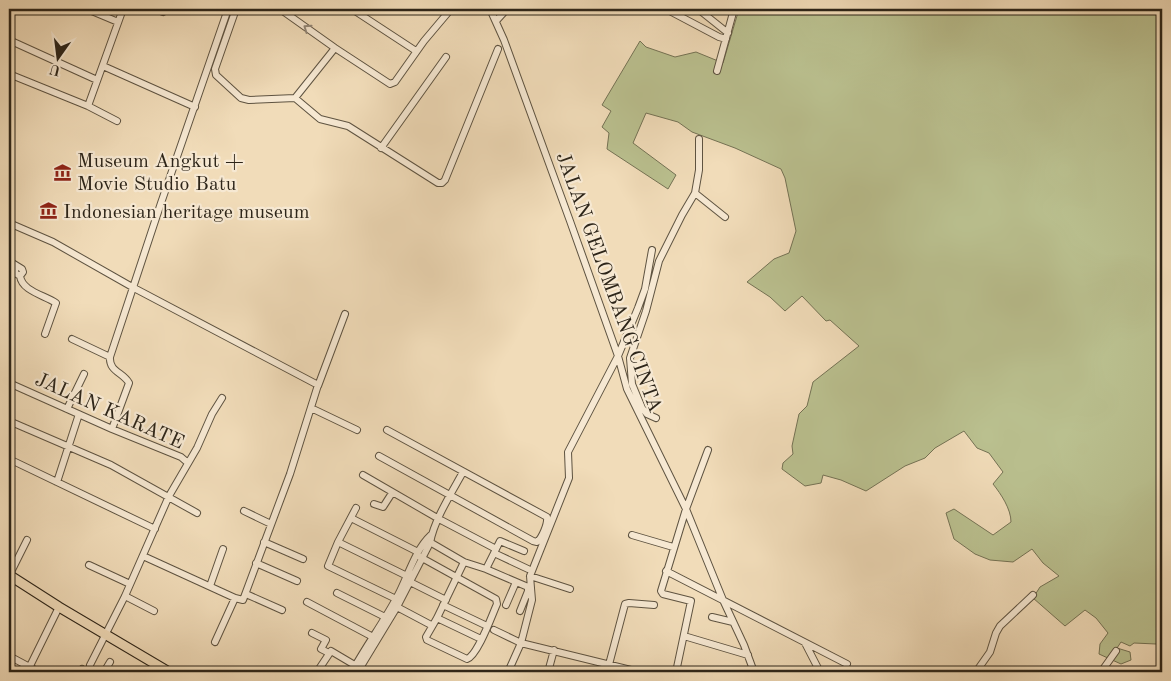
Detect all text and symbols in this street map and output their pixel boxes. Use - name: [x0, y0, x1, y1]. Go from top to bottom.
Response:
- one-way arrow: [304, 25, 313, 35]
- north arrow: [32, 32, 82, 82]
- text: U: [48, 62, 62, 78]
- street label: JALAN GELOMBANG CINTA: [552, 150, 665, 415]
- place label: Museum Angkut + Movie Studio Batu: [77, 152, 244, 195]
- museum icon: Museum Angkut + Movie Studio Batu: [53, 162, 73, 182]
- museum icon: Indonesian heritage museum: [39, 201, 59, 221]
- place label: Indonesian heritage museum: [63, 203, 310, 223]
- street label: JALAN KARATE: [32, 370, 187, 454]

